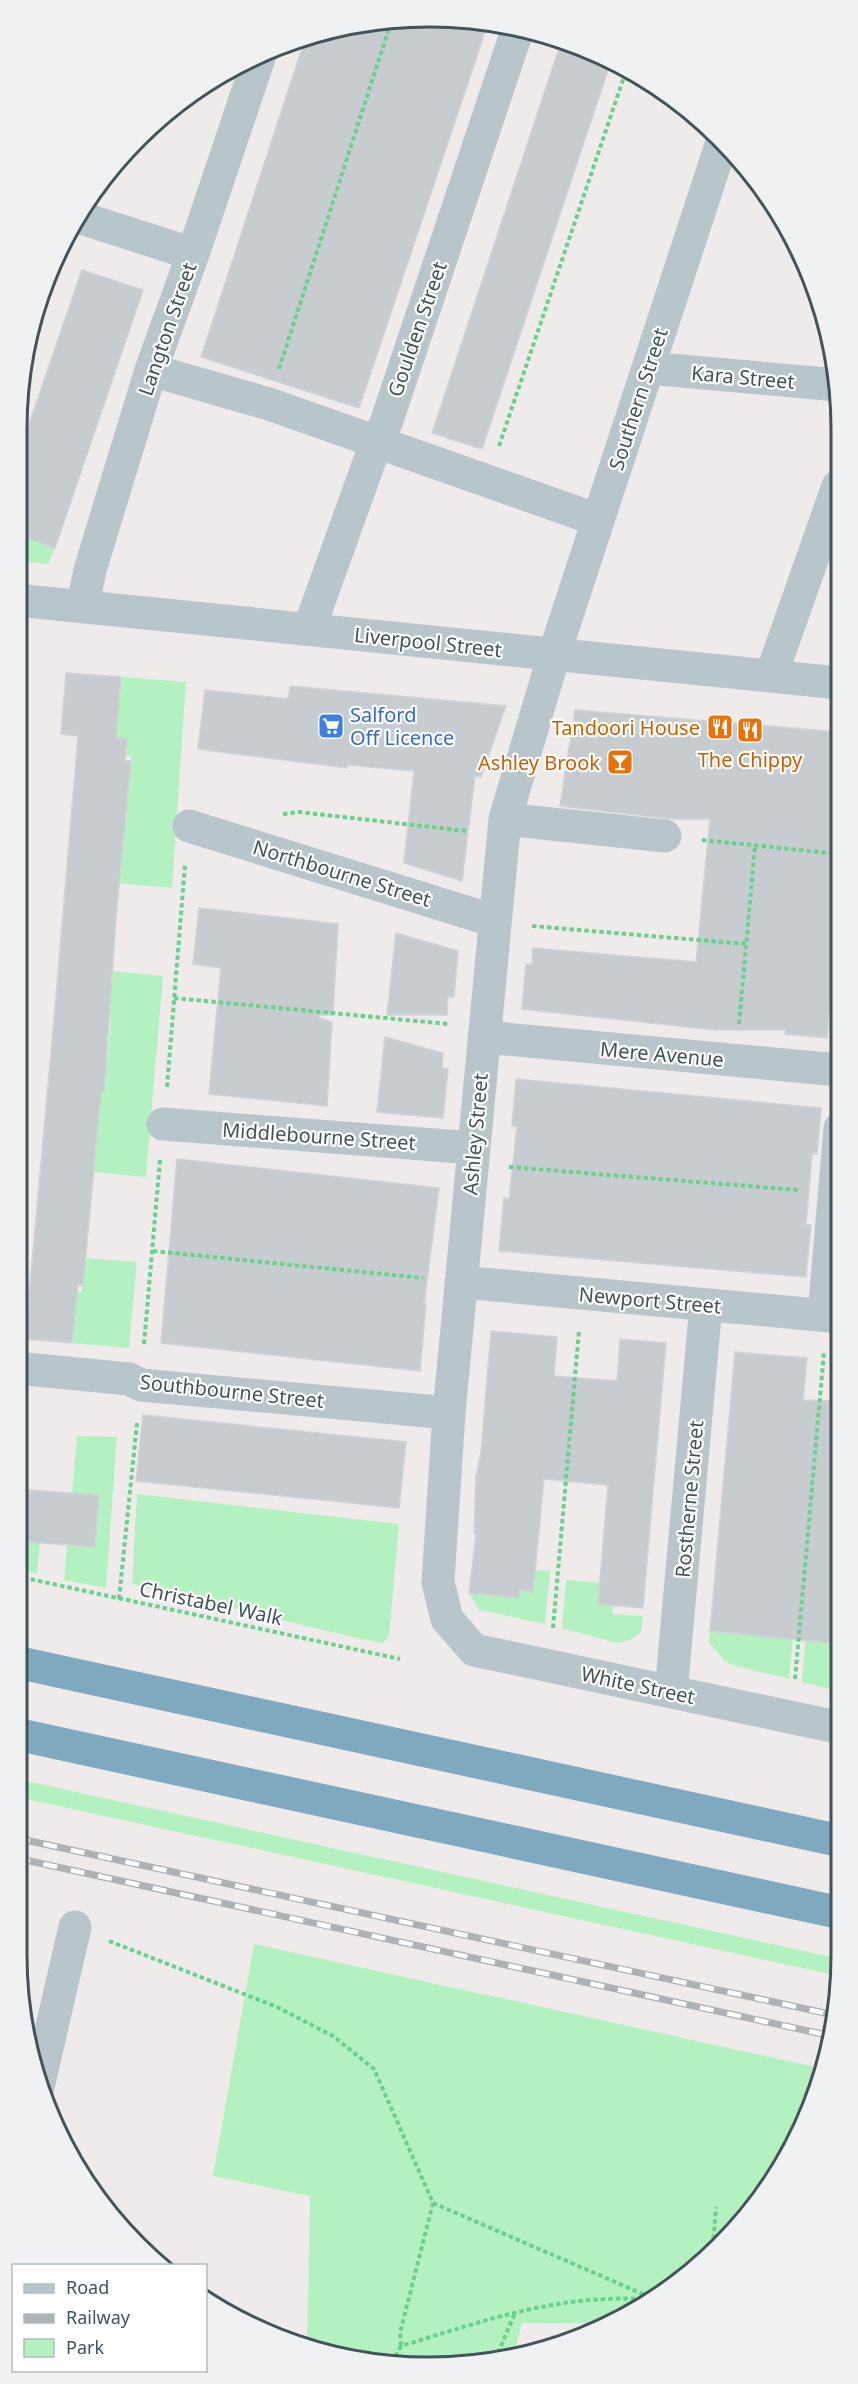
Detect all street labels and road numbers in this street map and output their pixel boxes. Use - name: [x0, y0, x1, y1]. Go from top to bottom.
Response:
- street label: Goulden Street: [381, 258, 453, 400]
- street label: Langton Street: [132, 259, 202, 399]
- street label: Southern Street: [602, 324, 674, 474]
- street label: Kara Street: [690, 359, 796, 395]
- street label: Liverpool Street: [353, 621, 503, 663]
- street label: Northbourne Street: [250, 833, 434, 913]
- street label: Mere Avenue: [599, 1035, 725, 1073]
- street label: Ashley Street: [456, 1072, 494, 1196]
- street label: Middlebourne Street: [221, 1116, 417, 1156]
- street label: Newport Street: [578, 1280, 722, 1320]
- street label: Southbourne Street: [139, 1368, 325, 1414]
- street label: Rostherne Street: [669, 1419, 709, 1579]
- street label: Christabel Walk: [137, 1575, 285, 1631]
- street label: White Street: [579, 1660, 697, 1710]

